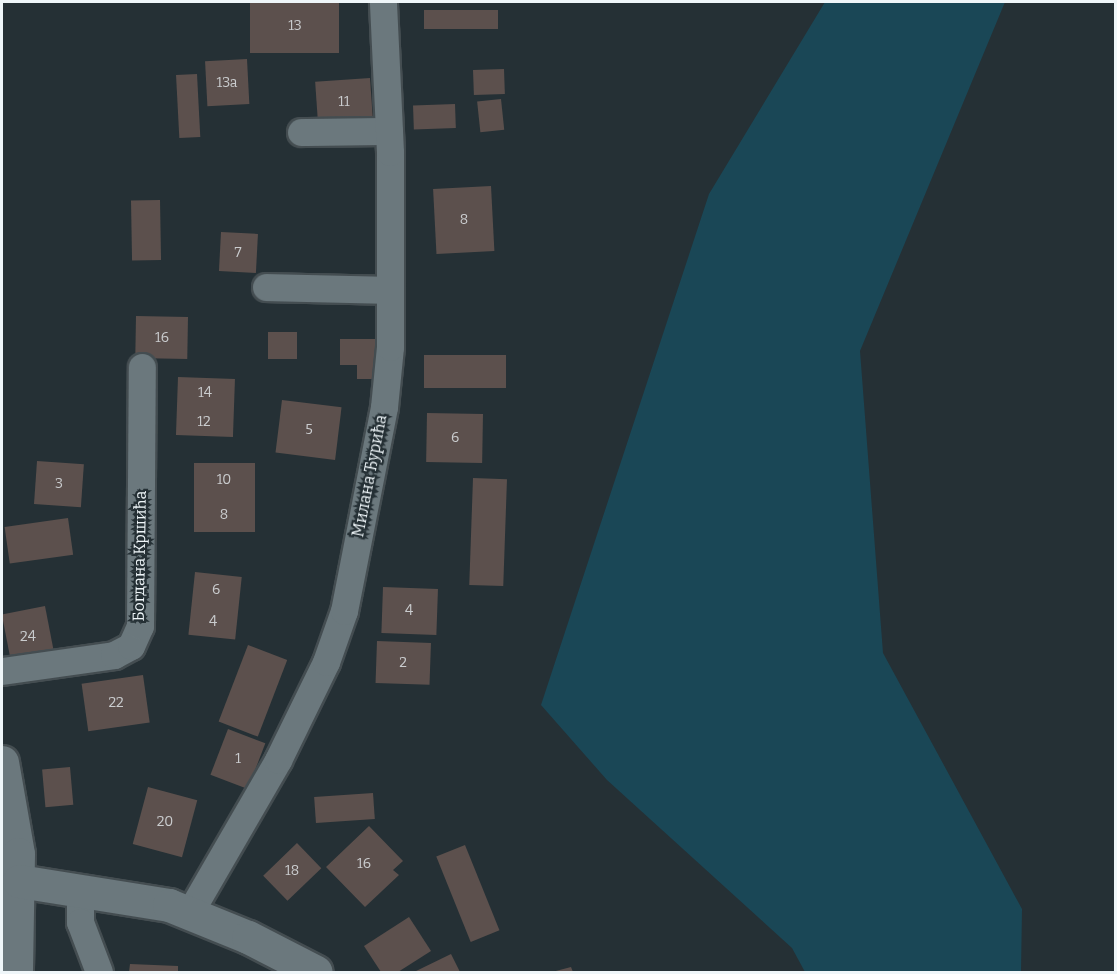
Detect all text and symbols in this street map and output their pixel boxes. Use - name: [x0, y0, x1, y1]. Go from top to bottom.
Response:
- house number: 13: [288, 18, 302, 34]
- house number: 13a: [217, 75, 237, 91]
- house number: 11: [338, 94, 350, 110]
- house number: 8: [460, 212, 468, 228]
- house number: 7: [234, 245, 242, 261]
- house number: 16: [155, 330, 169, 346]
- house number: 14: [198, 385, 212, 401]
- street label: Милана Ђурића: [349, 413, 391, 539]
- house number: 12: [197, 414, 211, 430]
- house number: 5: [305, 422, 313, 438]
- house number: 6: [451, 430, 459, 446]
- house number: 10: [217, 472, 231, 488]
- house number: 3: [55, 476, 63, 492]
- street label: Богдана Кршића: [129, 491, 151, 621]
- house number: 8: [220, 507, 228, 523]
- house number: 6: [212, 582, 220, 598]
- house number: 4: [405, 603, 413, 619]
- house number: 4: [209, 614, 217, 630]
- house number: 24: [20, 629, 36, 645]
- house number: 2: [399, 655, 407, 671]
- house number: 22: [108, 695, 124, 711]
- house number: 1: [235, 751, 241, 767]
- house number: 20: [157, 814, 173, 830]
- house number: 16: [357, 856, 371, 872]
- house number: 18: [285, 863, 299, 879]

